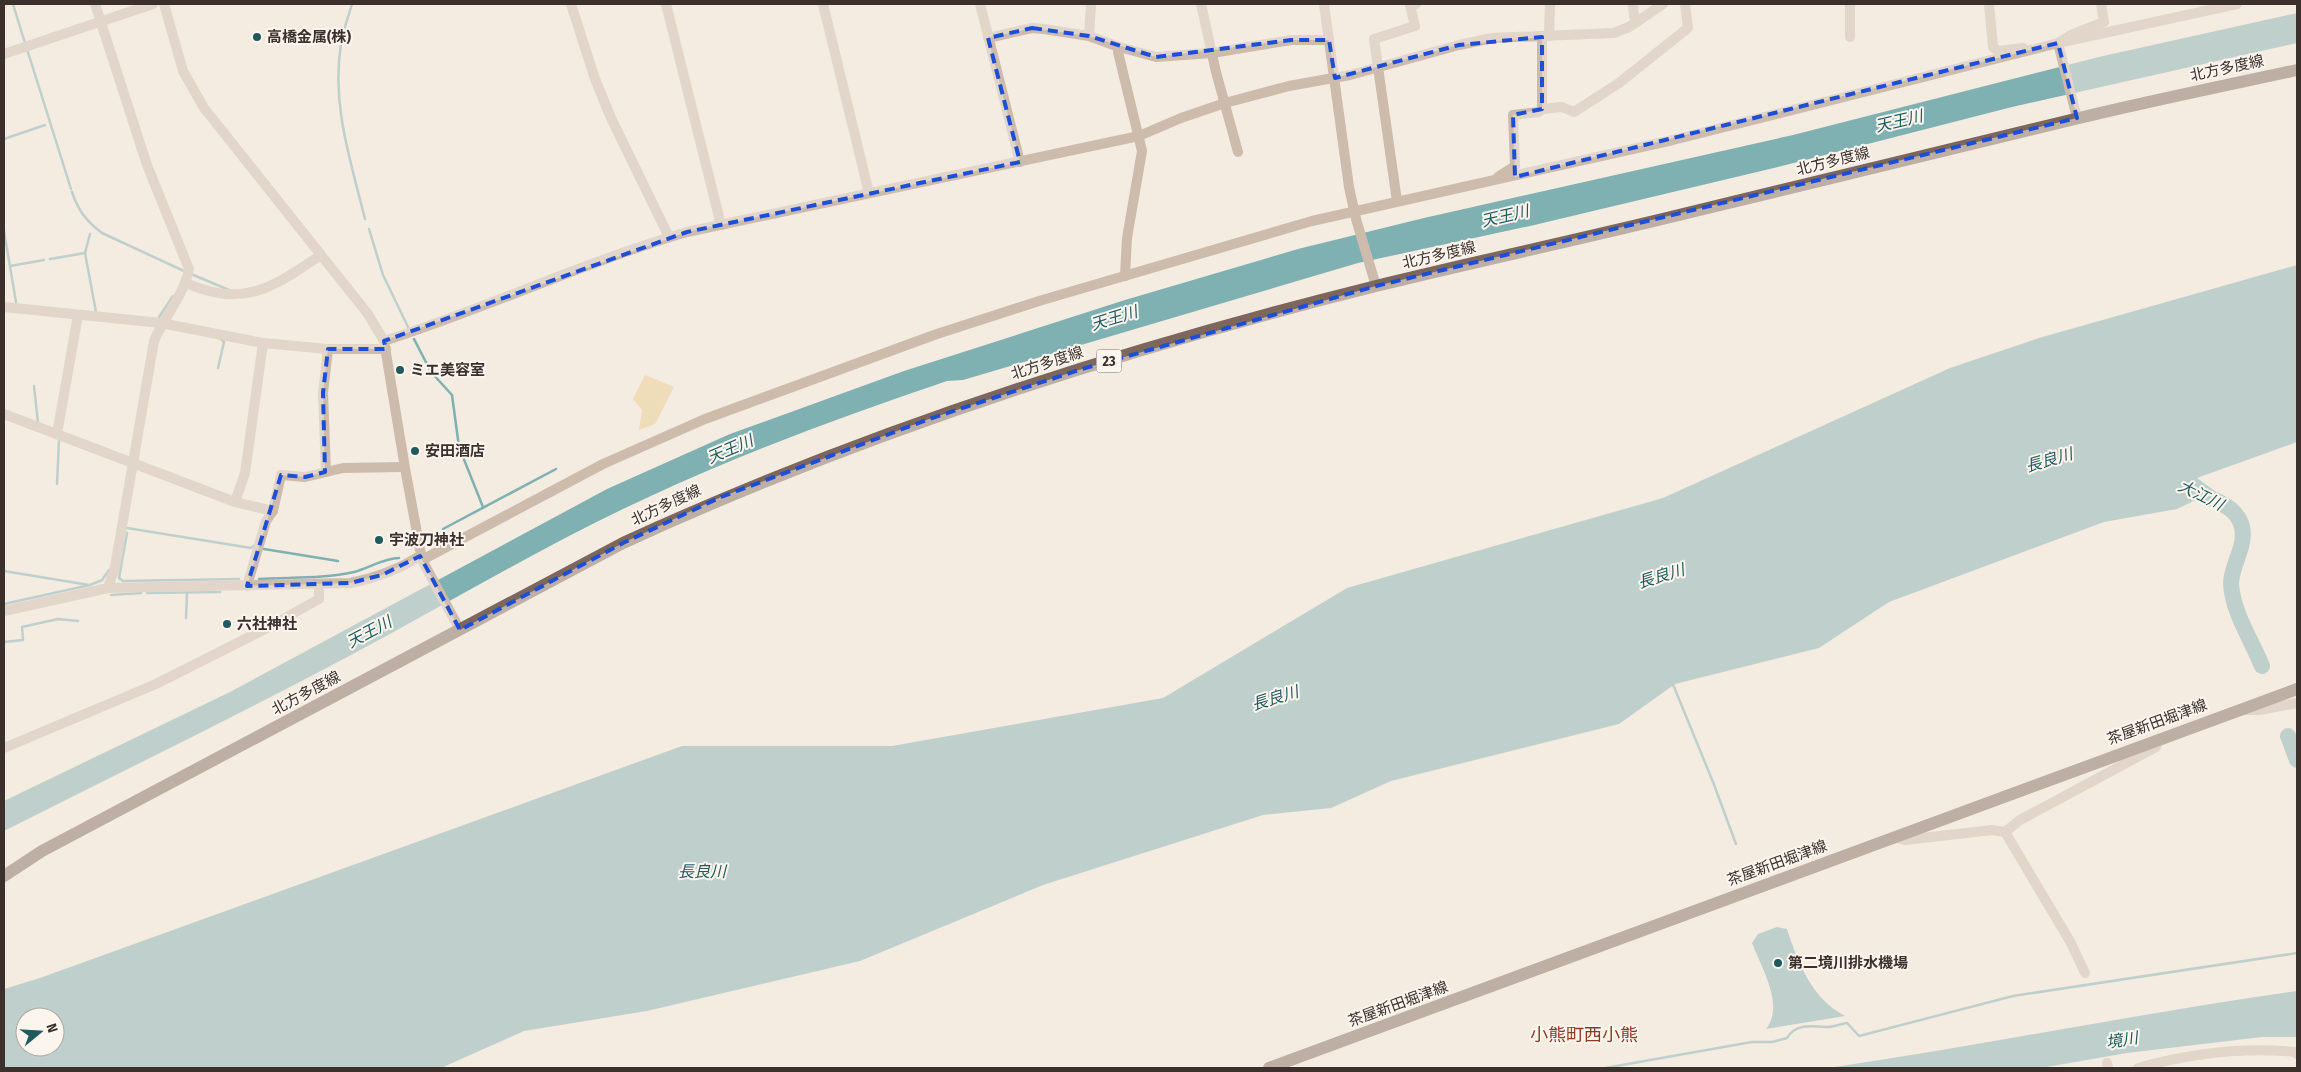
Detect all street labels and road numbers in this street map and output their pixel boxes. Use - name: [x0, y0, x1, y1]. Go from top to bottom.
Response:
- street label: 北方多度線: [2188, 51, 2266, 85]
- street label: 北方多度線: [1794, 143, 1872, 179]
- street label: 北方多度線: [1400, 238, 1478, 272]
- street label: 北方多度線: [1009, 343, 1085, 383]
- road number: 23: [1096, 350, 1122, 372]
- street label: 北方多度線: [628, 481, 704, 529]
- street label: 北方多度線: [269, 667, 343, 719]
- street label: 茶屋新田堀津線: [2105, 696, 2209, 748]
- street label: 茶屋新田堀津線: [1725, 837, 1829, 889]
- street label: 茶屋新田堀津線: [1346, 978, 1450, 1030]

